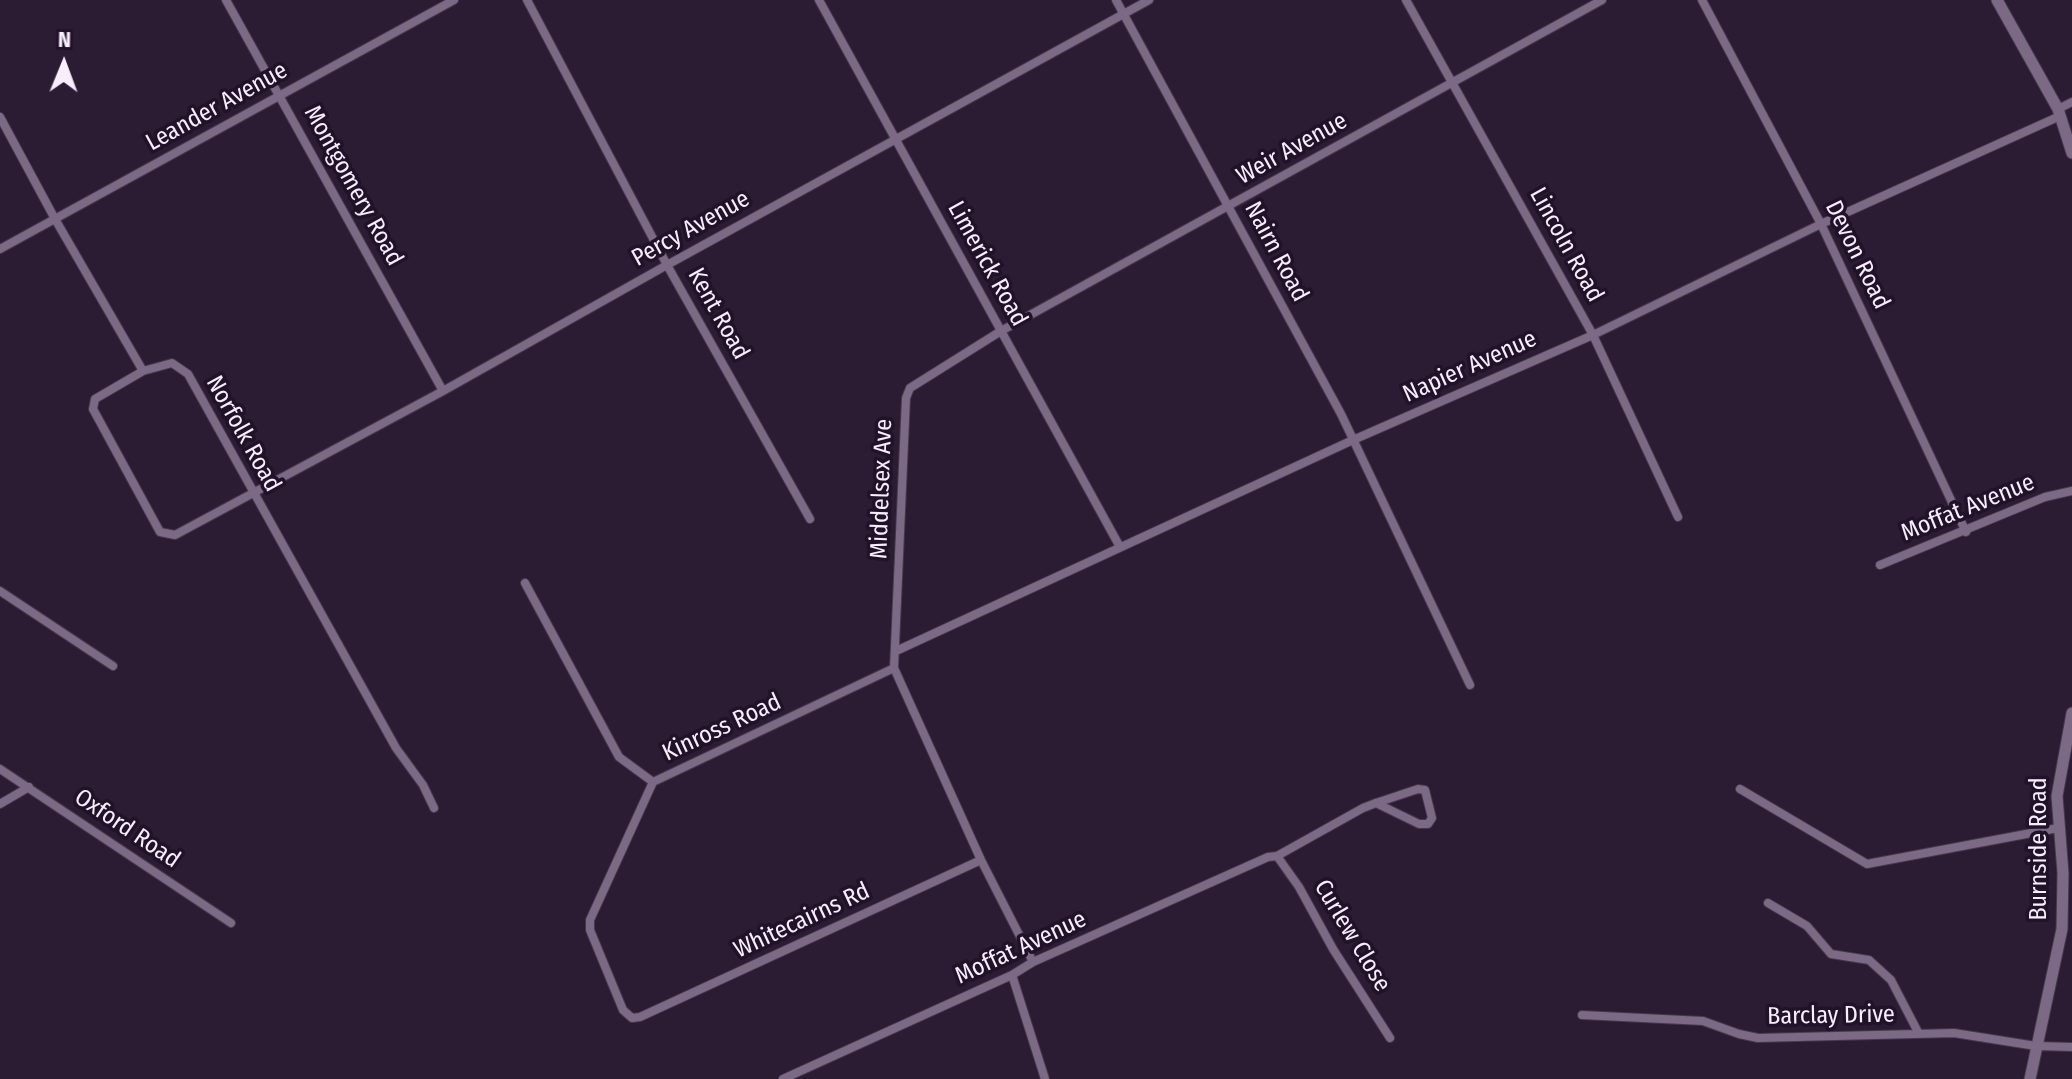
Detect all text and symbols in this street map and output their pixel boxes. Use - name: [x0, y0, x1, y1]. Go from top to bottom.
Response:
- north arrow: [24, 24, 104, 104]
- text: N: [58, 26, 71, 53]
- street label: Leander Avenue: [141, 56, 293, 158]
- street label: Montgomery Road: [297, 101, 409, 271]
- street label: Weir Avenue: [1232, 107, 1352, 191]
- street label: Lincoln Road: [1523, 183, 1609, 307]
- street label: Percy Avenue: [627, 185, 755, 273]
- street label: Devon Road: [1818, 196, 1896, 314]
- street label: Limerick Road: [941, 197, 1033, 331]
- street label: Nairn Road: [1238, 197, 1314, 307]
- street label: Kent Road: [681, 263, 755, 365]
- street label: Napier Avenue: [1399, 325, 1541, 409]
- street label: Norfolk Road: [199, 371, 287, 497]
- street label: Middelsex Ave: [865, 418, 899, 560]
- street label: Moffat Avenue: [1897, 468, 2039, 548]
- street label: Kinross Road: [658, 688, 786, 768]
- street label: Burnside Road: [2025, 777, 2053, 921]
- street label: Oxford Road: [69, 783, 185, 875]
- street label: Curlew Close: [1307, 875, 1397, 997]
- street label: Whitecairns Rd: [730, 877, 874, 965]
- street label: Moffat Avenue: [951, 905, 1091, 991]
- street label: Barclay Drive: [1767, 1000, 1895, 1032]

